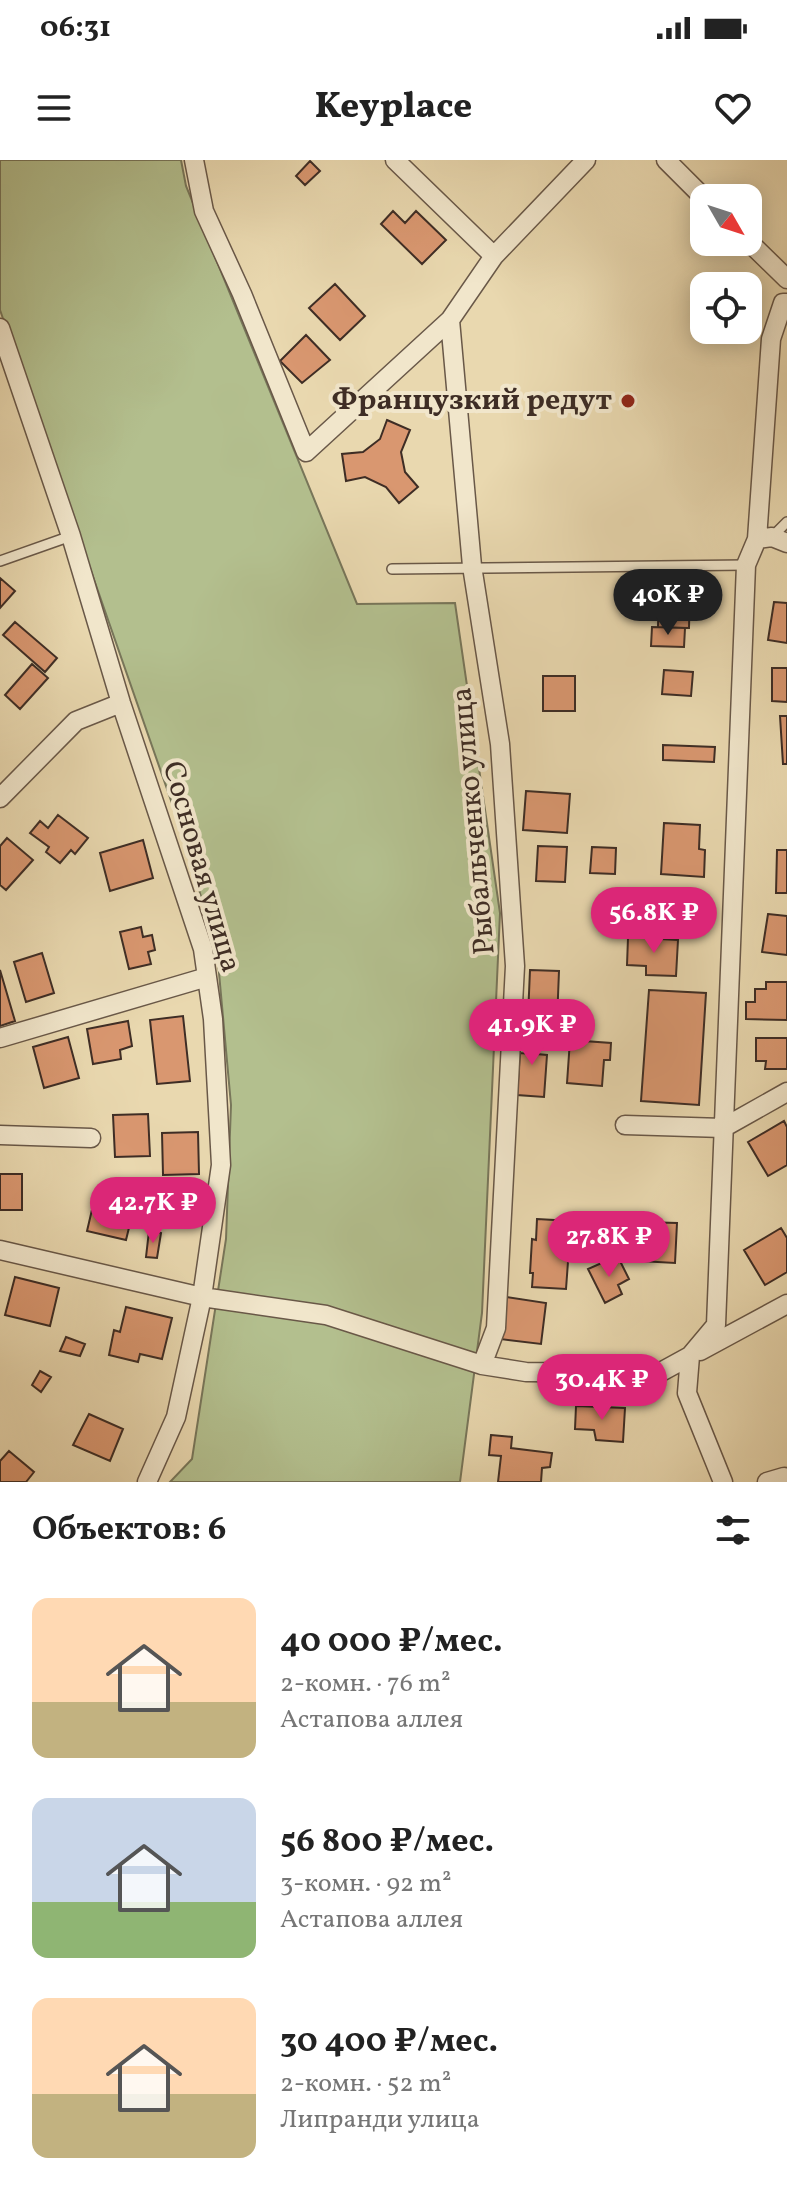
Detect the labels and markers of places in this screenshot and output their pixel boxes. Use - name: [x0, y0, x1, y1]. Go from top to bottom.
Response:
- place label: Французкий редут: [332, 380, 612, 422]
- marker: Французкий редут: [619, 392, 637, 410]
- pin: 40K ₽: [612, 569, 724, 637]
- pin: 56.8K ₽: [580, 887, 728, 955]
- pin: 41.9K ₽: [458, 999, 606, 1067]
- pin: 42.7K ₽: [79, 1177, 227, 1245]
- pin: 27.8K ₽: [535, 1211, 683, 1279]
- pin: 30.4K ₽: [528, 1354, 676, 1422]

